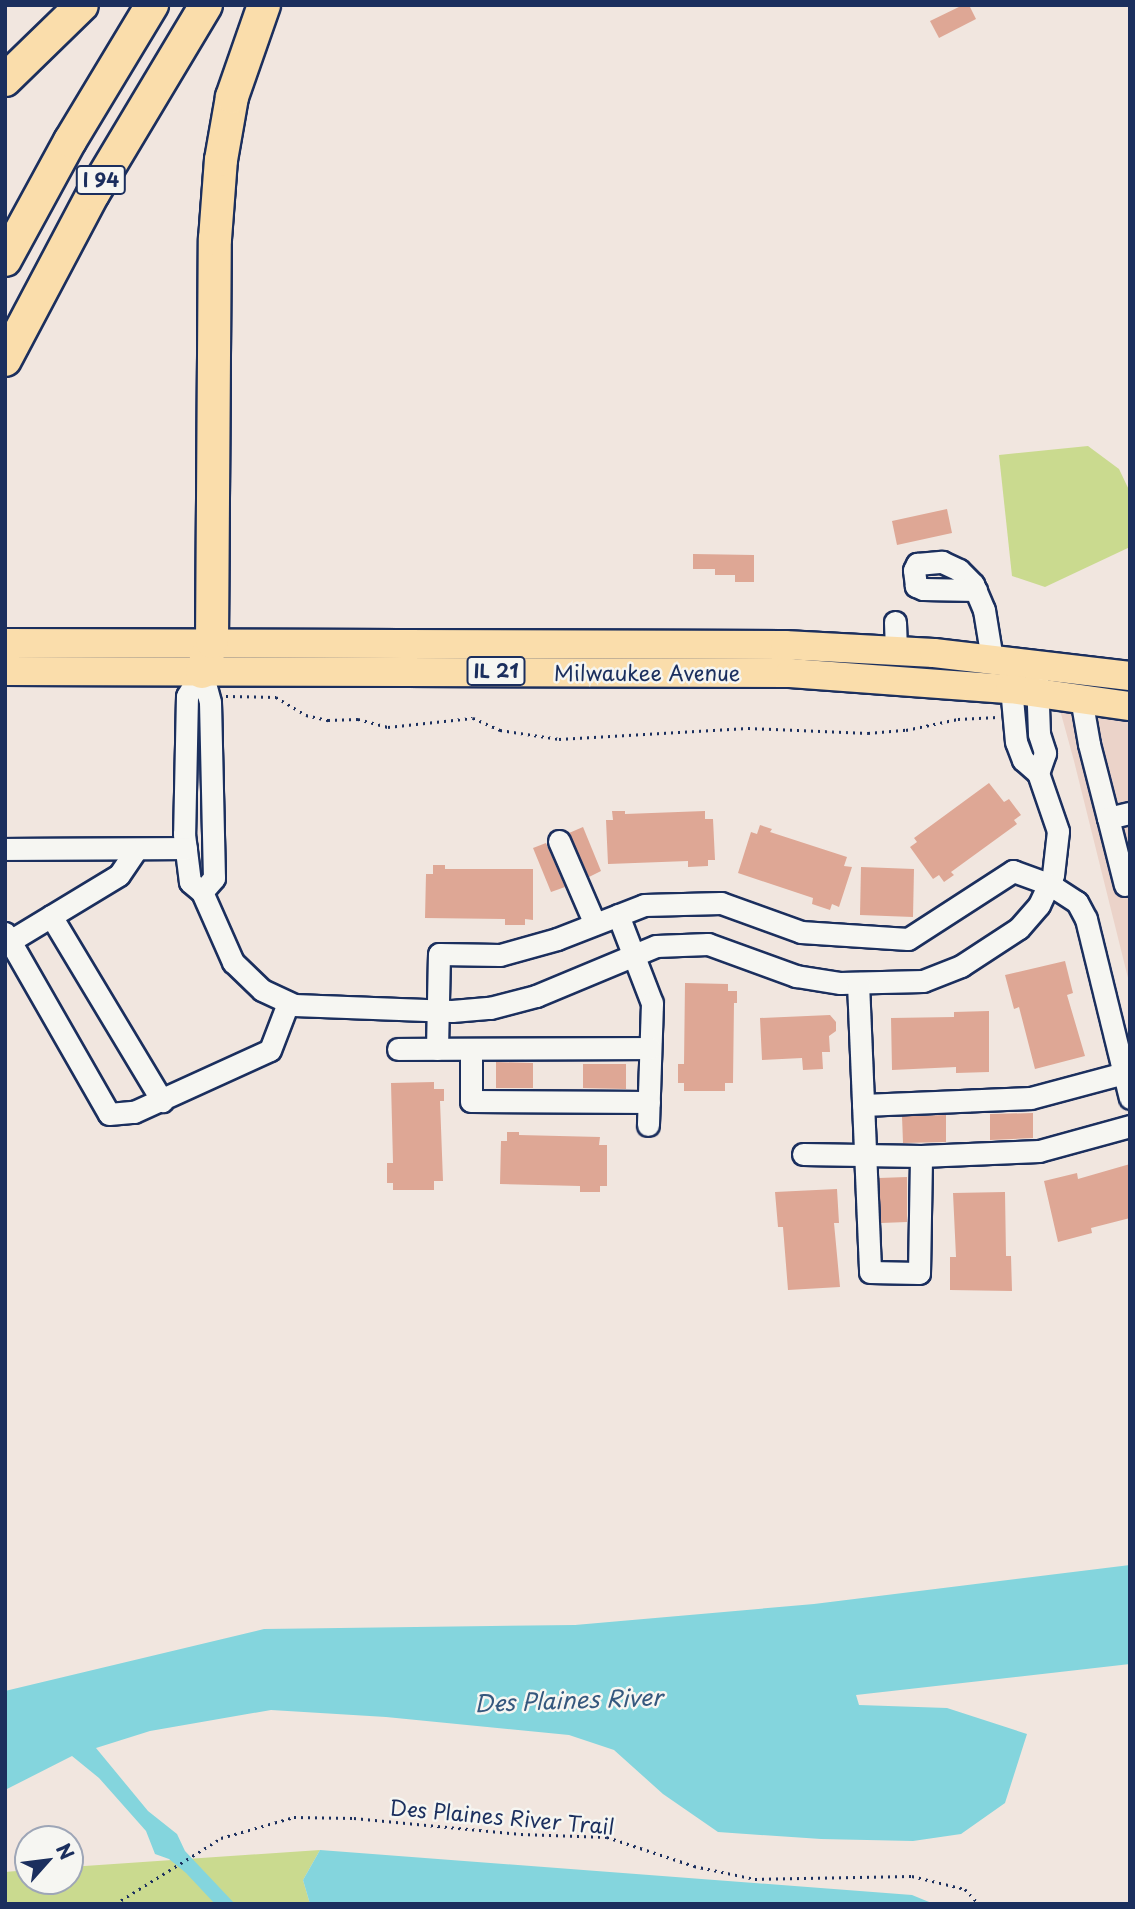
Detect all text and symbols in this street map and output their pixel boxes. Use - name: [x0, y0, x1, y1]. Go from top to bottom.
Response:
- road number: I 94: [75, 164, 127, 196]
- road number: IL 21: [464, 656, 528, 686]
- street label: Milwaukee Avenue: [553, 659, 741, 685]
- water label: Des Plaines River: [473, 1683, 663, 1717]
- street label: Des Plaines River Trail: [388, 1794, 616, 1838]
- north arrow: [14, 1825, 84, 1895]
- text: N: [50, 1838, 82, 1864]

